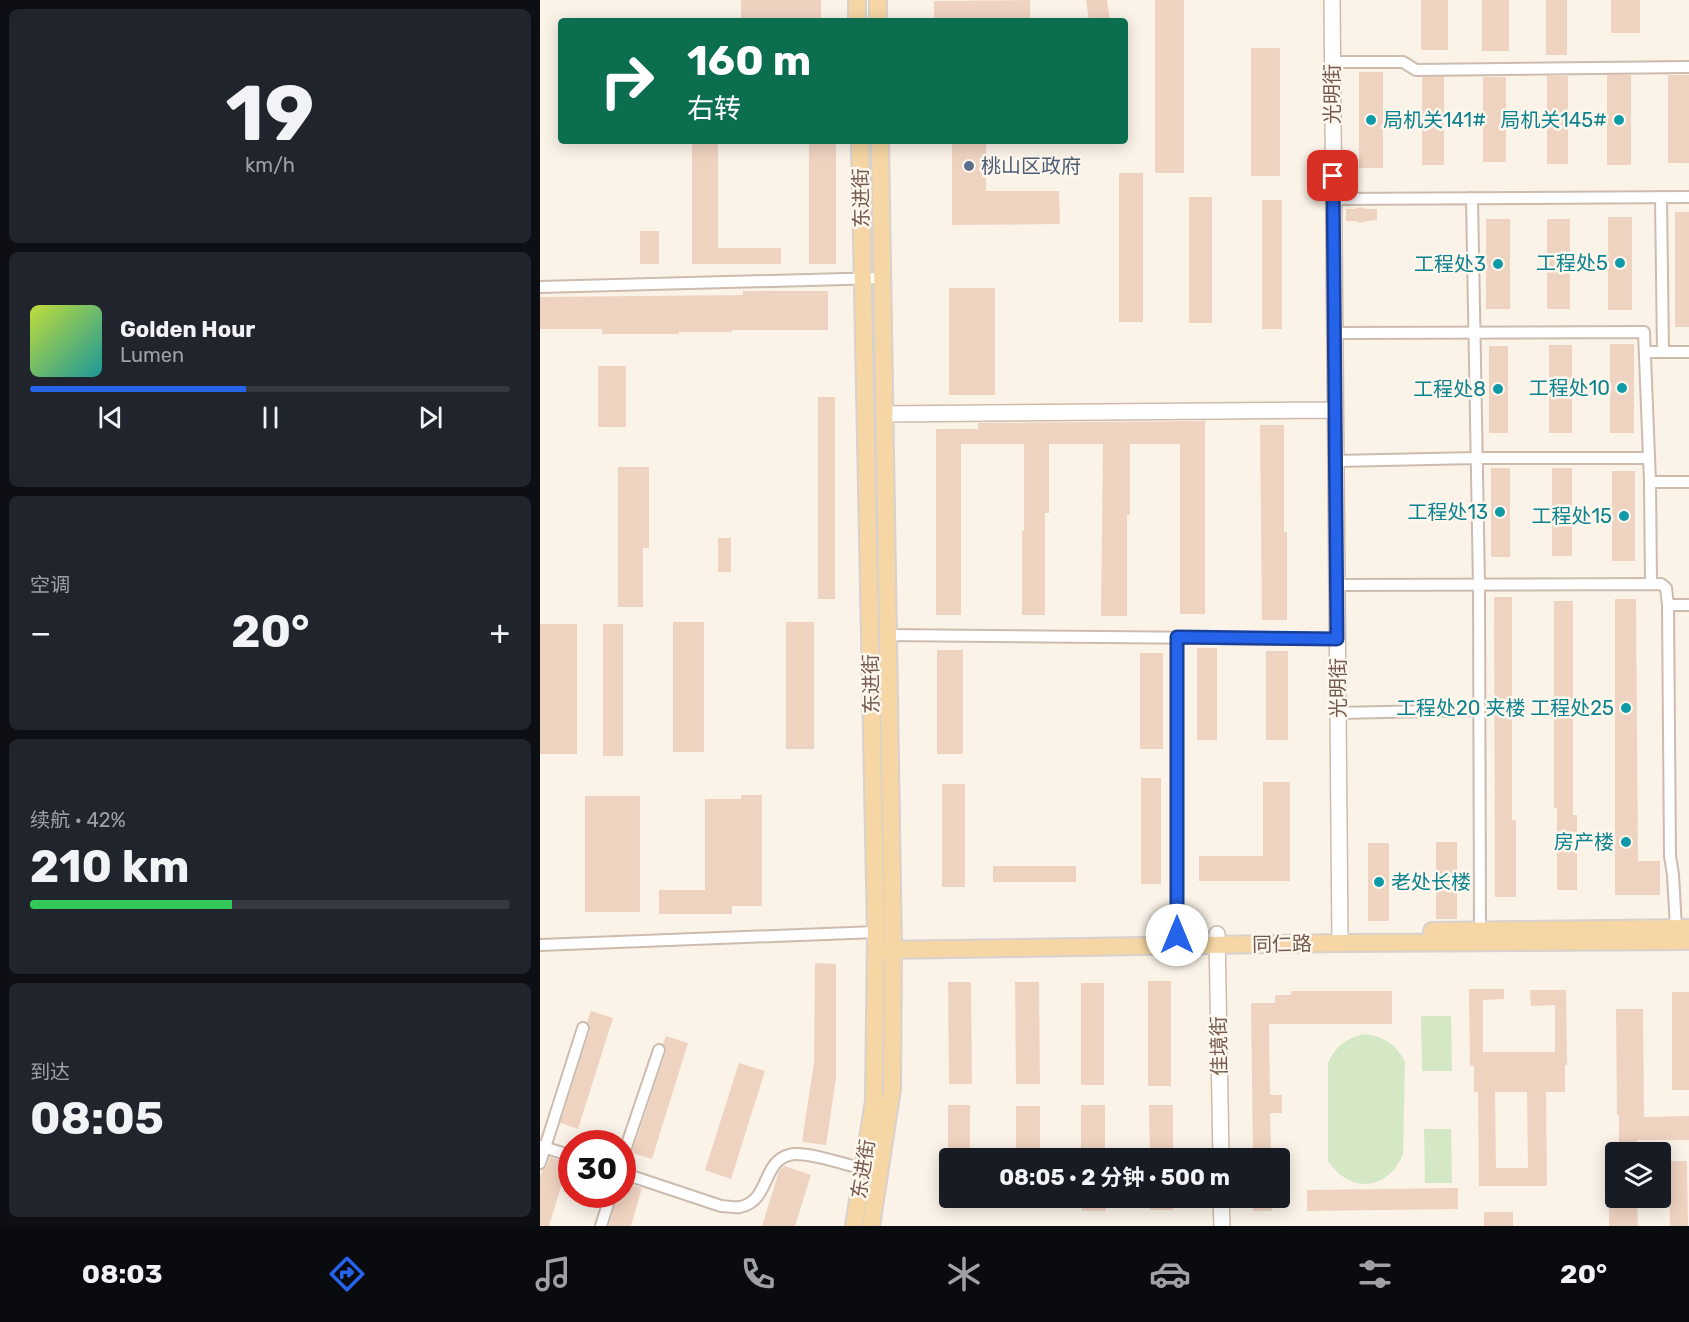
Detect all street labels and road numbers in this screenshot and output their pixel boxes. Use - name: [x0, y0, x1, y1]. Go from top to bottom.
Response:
- street label: 光明街: [1320, 64, 1344, 124]
- street label: 东进街: [848, 168, 874, 228]
- street label: 东进街: [858, 654, 884, 714]
- street label: 光明街: [1326, 658, 1350, 718]
- street label: 同仁路: [1252, 931, 1312, 957]
- street label: 佳境街: [1206, 1016, 1232, 1076]
- street label: 东进街: [846, 1137, 880, 1201]

